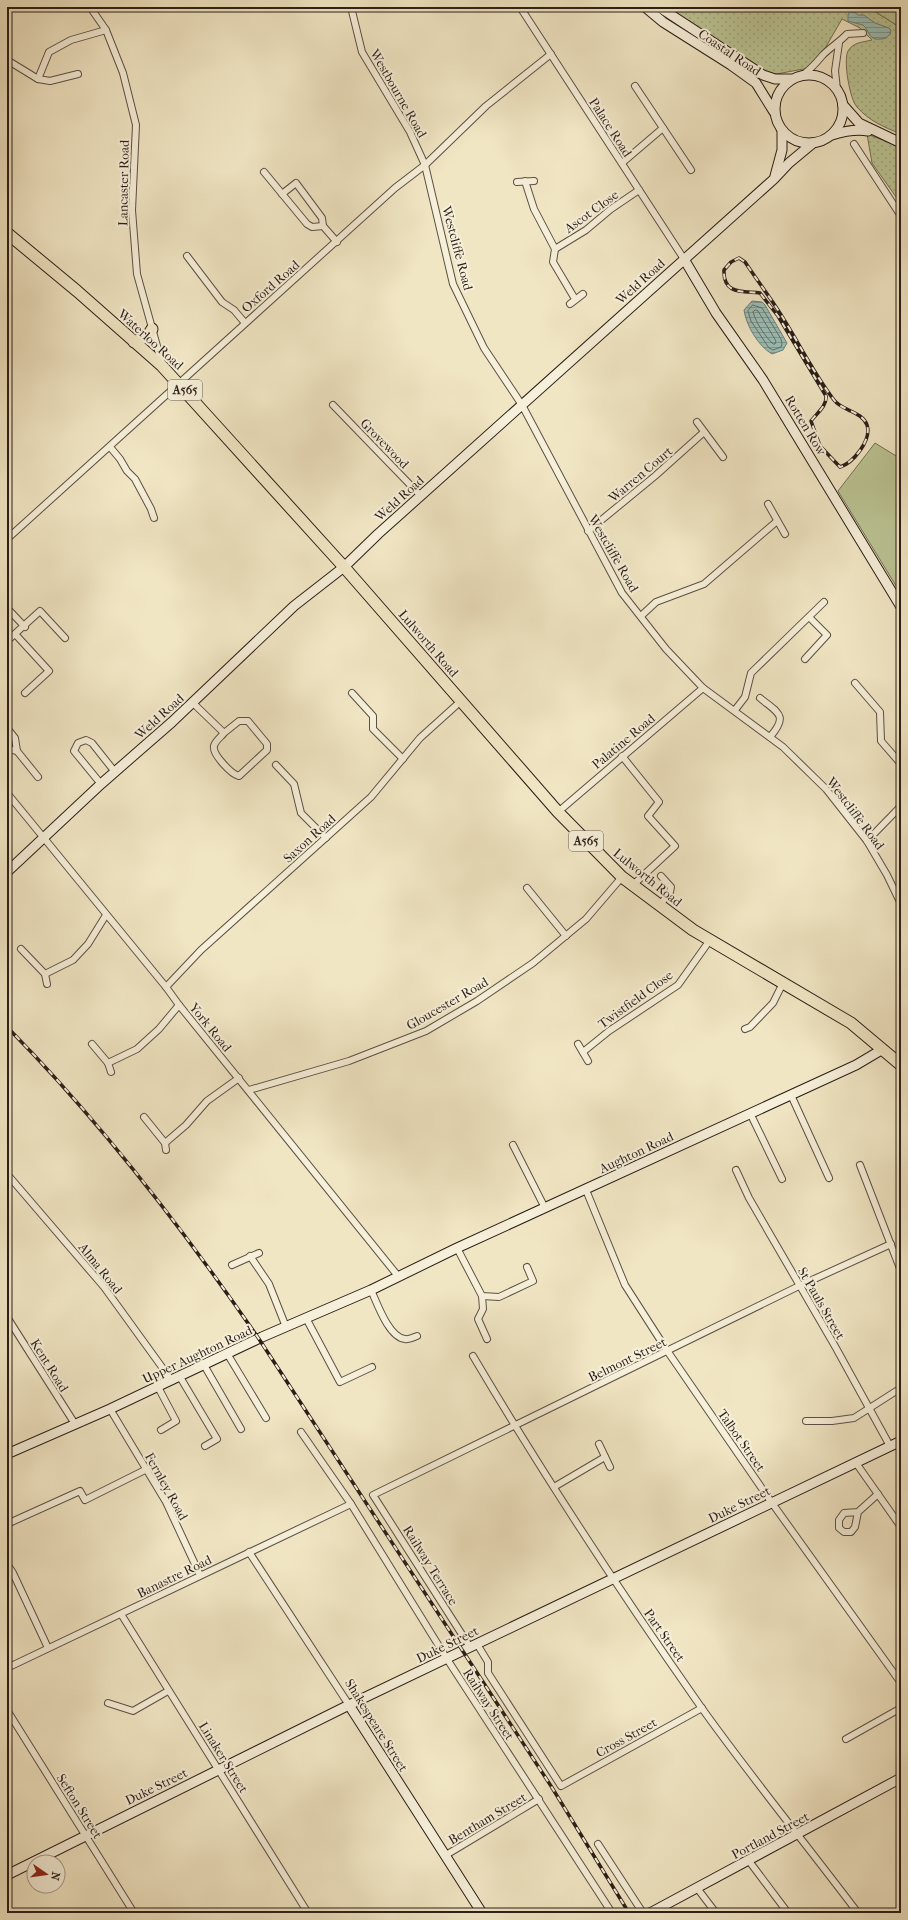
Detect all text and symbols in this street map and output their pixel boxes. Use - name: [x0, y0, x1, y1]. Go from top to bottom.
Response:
- street label: Coastal Road: [696, 26, 765, 79]
- street label: Westbourne Road: [367, 46, 430, 141]
- street label: Palace Road: [586, 95, 636, 160]
- street label: Lancaster Road: [115, 139, 132, 226]
- street label: Ascot Close: [561, 186, 622, 237]
- street label: Westcliffe Road: [439, 203, 476, 293]
- street label: Weld Road: [612, 255, 669, 308]
- street label: Oxford Road: [238, 257, 303, 316]
- street label: Waterloo Road: [114, 305, 187, 373]
- road number: A565: [168, 380, 202, 400]
- street label: Rotten Row: [782, 393, 829, 458]
- street label: Grovewood: [357, 415, 413, 472]
- street label: Warren Court: [605, 443, 675, 506]
- street label: Weld Road: [371, 472, 428, 525]
- street label: Westcliffe Road: [585, 511, 642, 595]
- street label: Lulworth Road: [395, 607, 462, 681]
- street label: Weld Road: [131, 690, 188, 743]
- street label: Palatine Road: [589, 710, 659, 772]
- street label: Westcliffe Road: [823, 773, 888, 853]
- street label: Saxon Road: [280, 810, 339, 866]
- road number: A565: [569, 831, 603, 851]
- street label: Lulworth Road: [610, 845, 686, 910]
- street label: Twistfield Close: [595, 967, 676, 1031]
- street label: Gloucester Road: [404, 974, 492, 1033]
- street label: York Road: [186, 999, 235, 1055]
- street label: Aughton Road: [596, 1128, 677, 1177]
- street label: Alma Road: [75, 1239, 126, 1297]
- street label: St Pauls Street: [795, 1265, 848, 1342]
- street label: Upper Aughton Road: [140, 1322, 255, 1386]
- street label: Belmont Street: [586, 1334, 669, 1385]
- street label: Kent Road: [27, 1336, 72, 1395]
- street label: Talbot Street: [715, 1406, 769, 1474]
- street label: Fernley Road: [142, 1450, 192, 1523]
- street label: Duke Street: [706, 1483, 773, 1526]
- street label: Railway Terrace: [400, 1523, 461, 1608]
- street label: Banastre Road: [134, 1552, 215, 1601]
- street label: Part Street: [641, 1606, 688, 1665]
- street label: Duke Street: [414, 1623, 481, 1666]
- street label: Railway Street: [460, 1666, 517, 1743]
- street label: Shakespeare Street: [342, 1676, 411, 1775]
- street label: Cross Street: [593, 1714, 660, 1760]
- street label: Linaker Street: [196, 1719, 252, 1796]
- street label: Duke Street: [123, 1765, 190, 1808]
- street label: Sefton Street: [54, 1771, 106, 1842]
- street label: Bentham Street: [446, 1789, 529, 1848]
- street label: Portland Street: [729, 1809, 812, 1862]
- north arrow: [26, 1854, 66, 1894]
- text: N: [48, 1871, 63, 1882]

